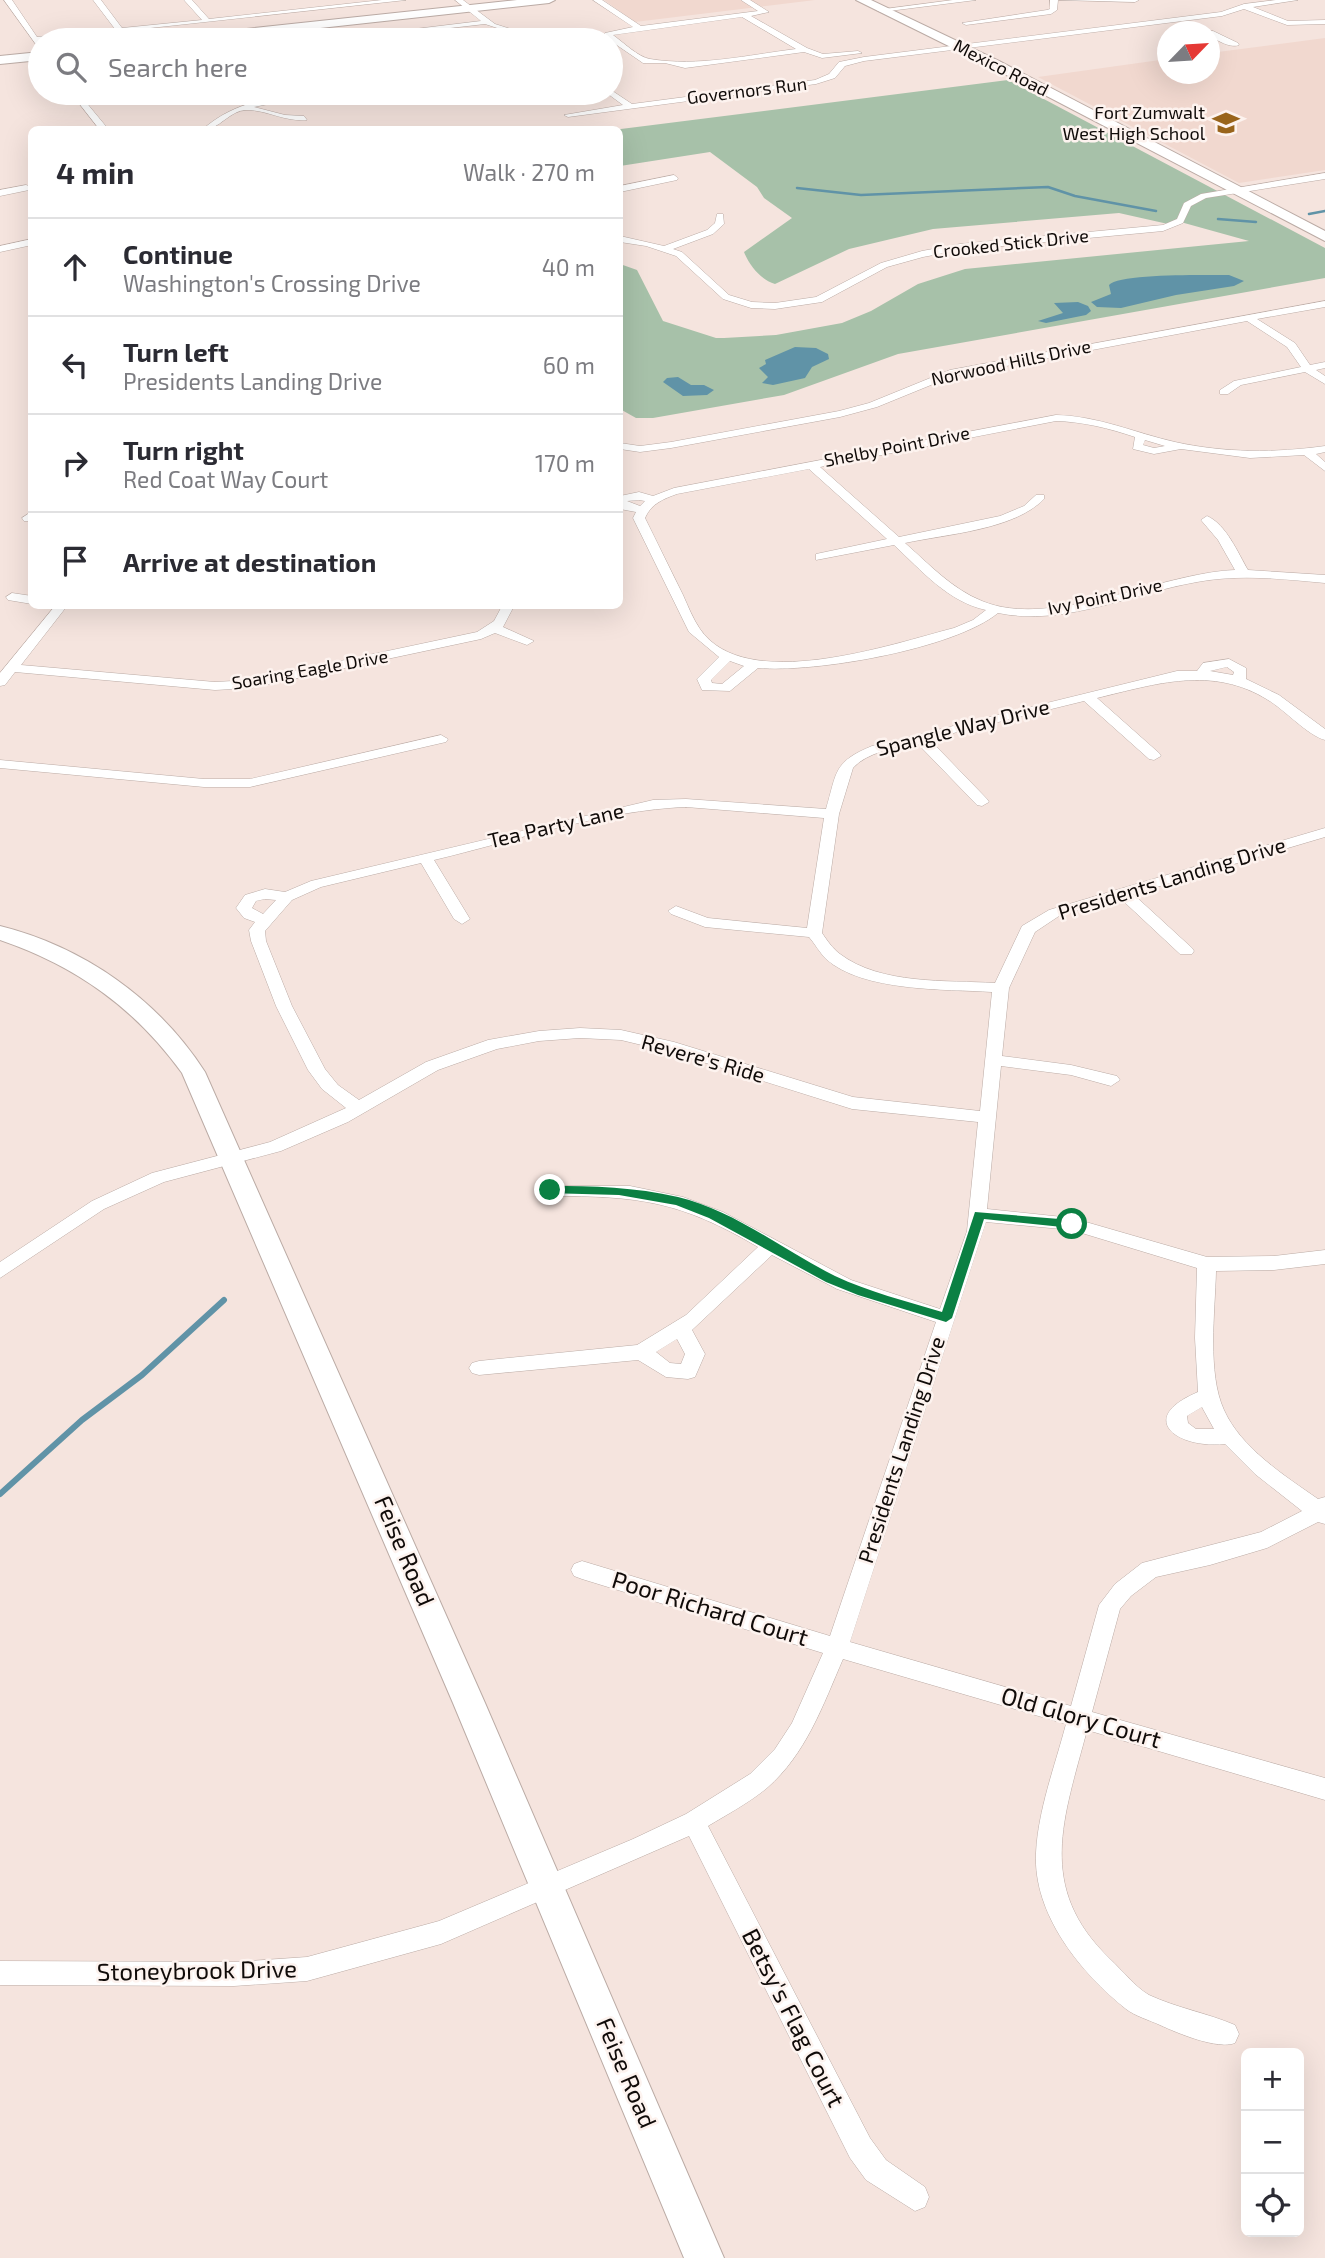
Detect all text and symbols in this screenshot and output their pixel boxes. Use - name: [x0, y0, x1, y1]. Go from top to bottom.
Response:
- north arrow: [1157, 21, 1220, 84]
- search box: [28, 28, 623, 105]
- street label: Mexico Road: [950, 34, 1053, 100]
- icon: search: [52, 48, 90, 86]
- text: Search here: [108, 51, 248, 82]
- street label: Governors Run: [686, 72, 808, 108]
- place label: Fort Zumwalt West High School: [1062, 101, 1206, 144]
- school or university icon: Fort Zumwalt West High School: [1211, 108, 1241, 138]
- text: 4 min: [56, 154, 134, 190]
- text: Walk · 270 m: [463, 158, 595, 186]
- street label: Crooked Stick Drive: [932, 224, 1090, 262]
- text: Continue: [123, 238, 233, 269]
- icon: ahead: [56, 248, 94, 286]
- text: 40 m: [542, 253, 595, 281]
- text: Washington's Crossing Drive: [123, 269, 421, 297]
- street label: Norwood Hills Drive: [929, 334, 1093, 390]
- text: Turn left: [123, 336, 229, 367]
- icon: left: [56, 346, 94, 384]
- text: 60 m: [543, 351, 595, 379]
- text: Presidents Landing Drive: [123, 367, 382, 395]
- street label: Shelby Point Drive: [822, 421, 972, 471]
- text: Turn right: [123, 434, 244, 465]
- icon: right: [56, 444, 94, 482]
- text: 170 m: [535, 449, 595, 477]
- text: Red Coat Way Court: [123, 465, 328, 493]
- icon: arrive: [56, 542, 94, 580]
- text: Arrive at destination: [123, 546, 376, 577]
- street label: Ivy Point Drive: [1045, 573, 1164, 619]
- street label: Soaring Eagle Drive: [230, 644, 390, 694]
- street label: Spangle Way Drive: [873, 693, 1052, 760]
- street label: Tea Party Lane: [485, 797, 626, 852]
- street label: Presidents Landing Drive: [1055, 831, 1288, 924]
- street label: Revere's Ride: [639, 1028, 768, 1087]
- route end: [534, 1174, 565, 1205]
- route start: [1056, 1208, 1087, 1239]
- street label: Presidents Landing Drive: [852, 1333, 949, 1566]
- street label: Feise Road: [369, 1491, 442, 1610]
- street label: Poor Richard Court: [609, 1564, 812, 1651]
- street label: Old Glory Court: [998, 1680, 1165, 1753]
- street label: Betsy's Flag Court: [737, 1923, 852, 2111]
- street label: Stoneybrook Drive: [97, 1953, 297, 1986]
- street label: Feise Road: [591, 2013, 664, 2132]
- map controls: [1241, 2048, 1304, 2237]
- button: +: [1241, 2048, 1304, 2111]
- button: −: [1241, 2111, 1304, 2174]
- button: locate: [1241, 2174, 1304, 2237]

